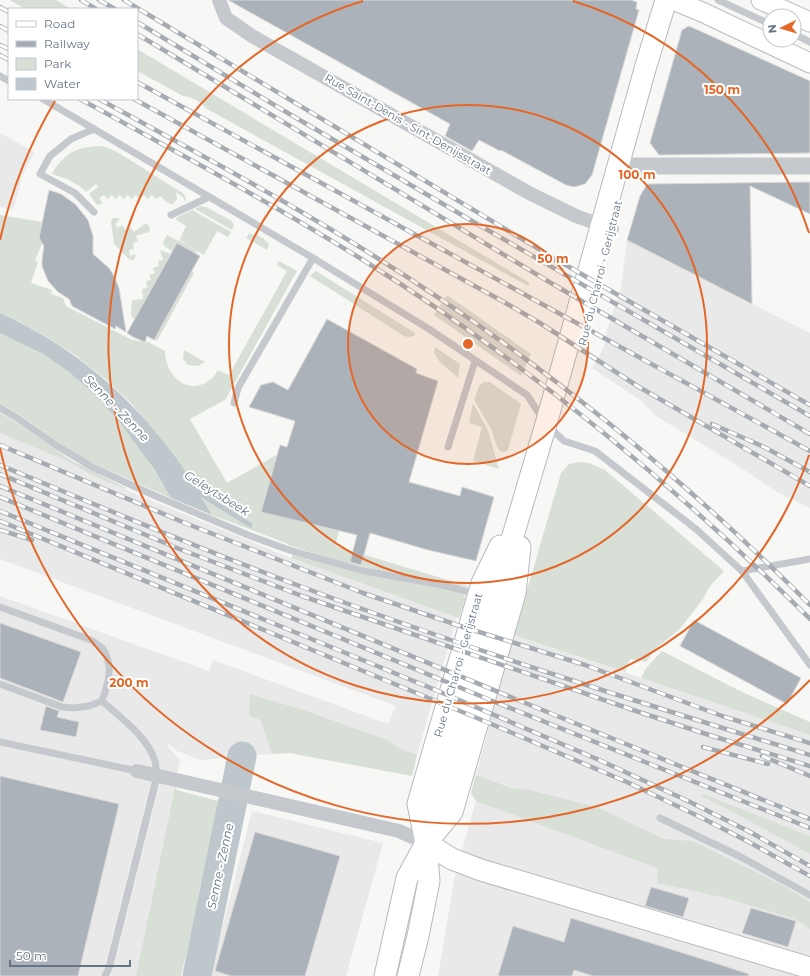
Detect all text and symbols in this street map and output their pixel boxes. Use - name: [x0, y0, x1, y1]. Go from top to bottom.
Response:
- legend: [8, 8, 138, 100]
- north arrow: [762, 8, 802, 48]
- text: Road: [44, 16, 75, 31]
- text: N: [765, 24, 779, 34]
- text: Railway: [44, 36, 90, 51]
- text: Park: [44, 56, 72, 71]
- street label: Rue Saint-Denis - Sint-Denijsstraat: [322, 70, 494, 178]
- text: Water: [44, 76, 81, 91]
- text: 150 m: [704, 82, 740, 97]
- text: 100 m: [619, 167, 655, 182]
- street label: Rue du Charroi - Gerijstraat: [575, 198, 625, 347]
- text: 50 m: [537, 251, 569, 266]
- centre of rings: [461, 337, 475, 351]
- water label: Senne - Zenne: [81, 371, 153, 445]
- water label: Geleytsbeek: [182, 467, 253, 519]
- street label: Rue du Charroi - Gerijstraat: [431, 591, 485, 739]
- text: 200 m: [109, 675, 149, 690]
- water label: Senne - Zenne: [204, 822, 236, 910]
- scale bar: [10, 942, 130, 968]
- text: 50 m: [16, 948, 47, 963]

